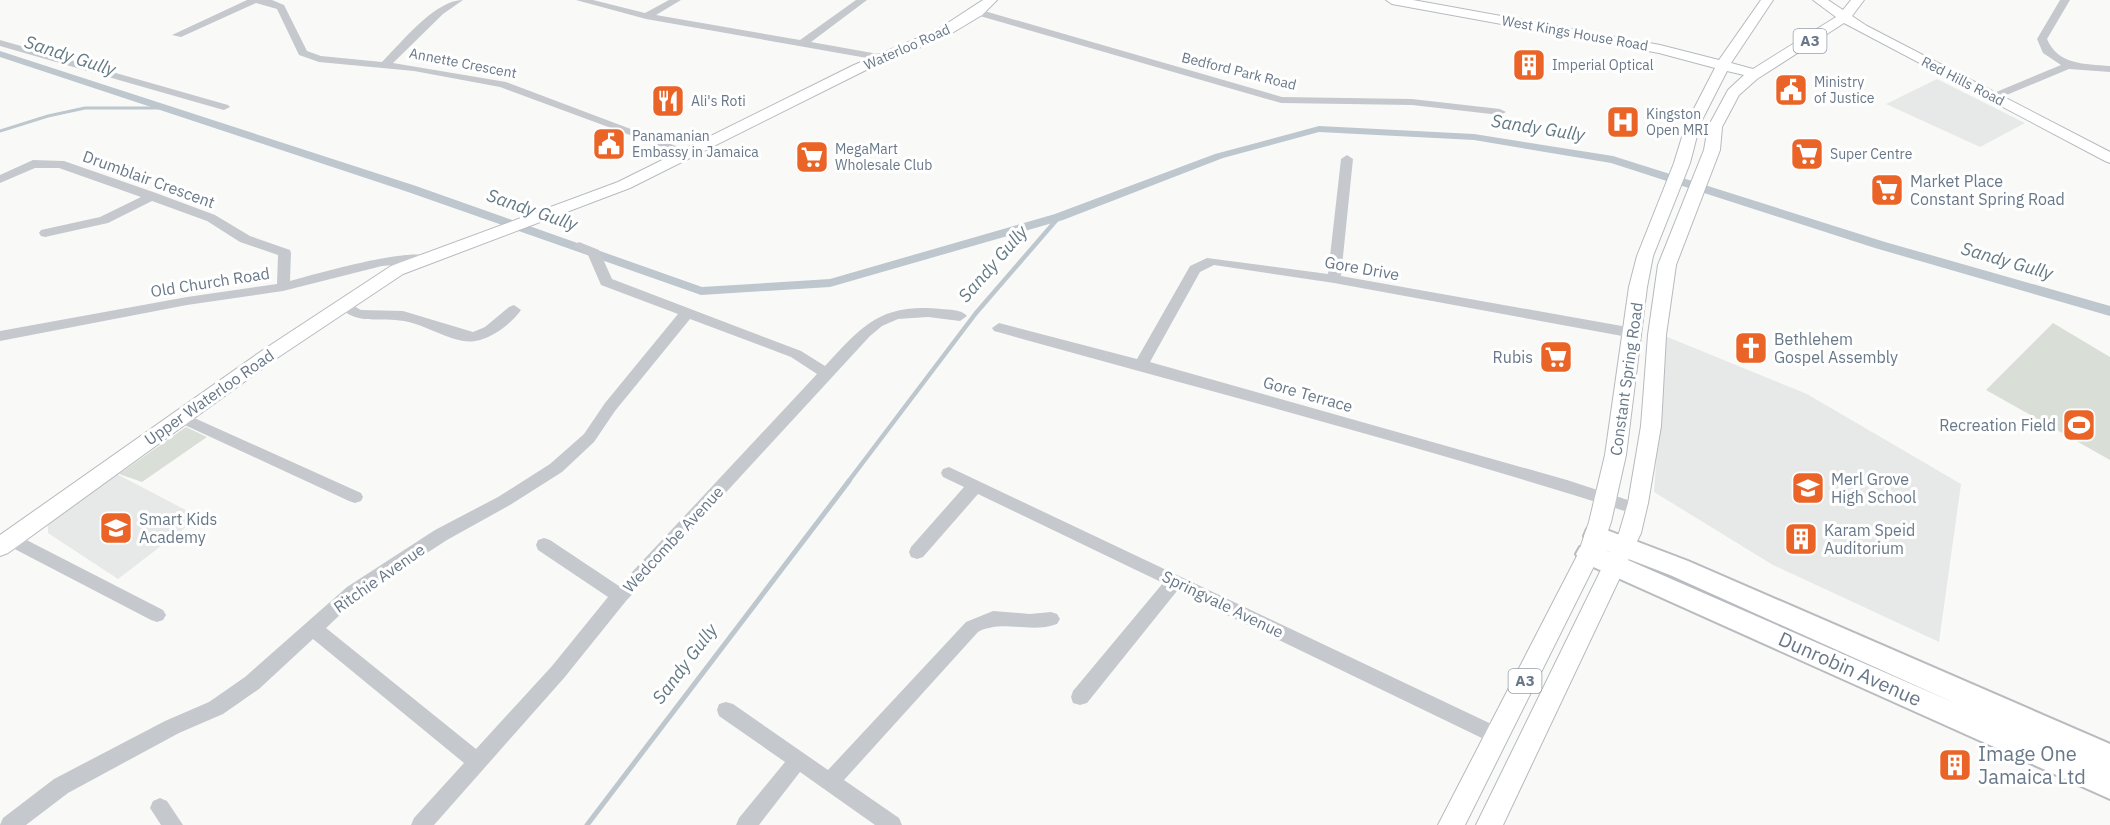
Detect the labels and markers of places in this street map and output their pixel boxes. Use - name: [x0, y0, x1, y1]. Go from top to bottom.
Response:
- building icon: Imperial Optical: [1511, 47, 1547, 83]
- place label: Imperial Optical: [1552, 56, 1654, 74]
- public building icon: Ministry of Justice: [1773, 72, 1809, 108]
- place label: Ministry of Justice: [1814, 73, 1875, 107]
- restaurant icon: Ali's Roti: [650, 83, 686, 119]
- place label: Ali's Roti: [691, 92, 746, 110]
- hospital icon: Kingston Open MRI: [1605, 104, 1641, 140]
- place label: Kingston Open MRI: [1646, 105, 1709, 139]
- public building icon: Panamanian Embassy in Jamaica: [591, 126, 627, 162]
- place label: Panamanian Embassy in Jamaica: [632, 127, 759, 161]
- supermarket icon: Super Centre: [1789, 136, 1825, 172]
- supermarket icon: MegaMart Wholesale Club: [794, 139, 830, 175]
- place label: MegaMart Wholesale Club: [835, 140, 932, 174]
- place label: Super Centre: [1830, 145, 1913, 163]
- place label: Market Place Constant Spring Road: [1910, 171, 2065, 209]
- supermarket icon: Market Place Constant Spring Road: [1869, 172, 1905, 208]
- place label: Bethlehem Gospel Assembly: [1774, 329, 1898, 367]
- church icon: Bethlehem Gospel Assembly: [1733, 330, 1769, 366]
- supermarket icon: Rubis: [1538, 339, 1574, 375]
- place label: Rubis: [1493, 347, 1533, 367]
- sports icon: Recreation Field: [2061, 407, 2097, 443]
- place label: Recreation Field: [1939, 415, 2056, 435]
- place label: Merl Grove High School: [1831, 469, 1916, 507]
- school or university icon: Merl Grove High School: [1790, 470, 1826, 506]
- place label: Smart Kids Academy: [139, 509, 217, 547]
- school or university icon: Smart Kids Academy: [98, 510, 134, 546]
- place label: Karam Speid Auditorium: [1824, 520, 1915, 558]
- building icon: Karam Speid Auditorium: [1783, 521, 1819, 557]
- place label: Image One Jamaica Ltd: [1978, 740, 2086, 790]
- building icon: Image One Jamaica Ltd: [1937, 747, 1973, 783]

